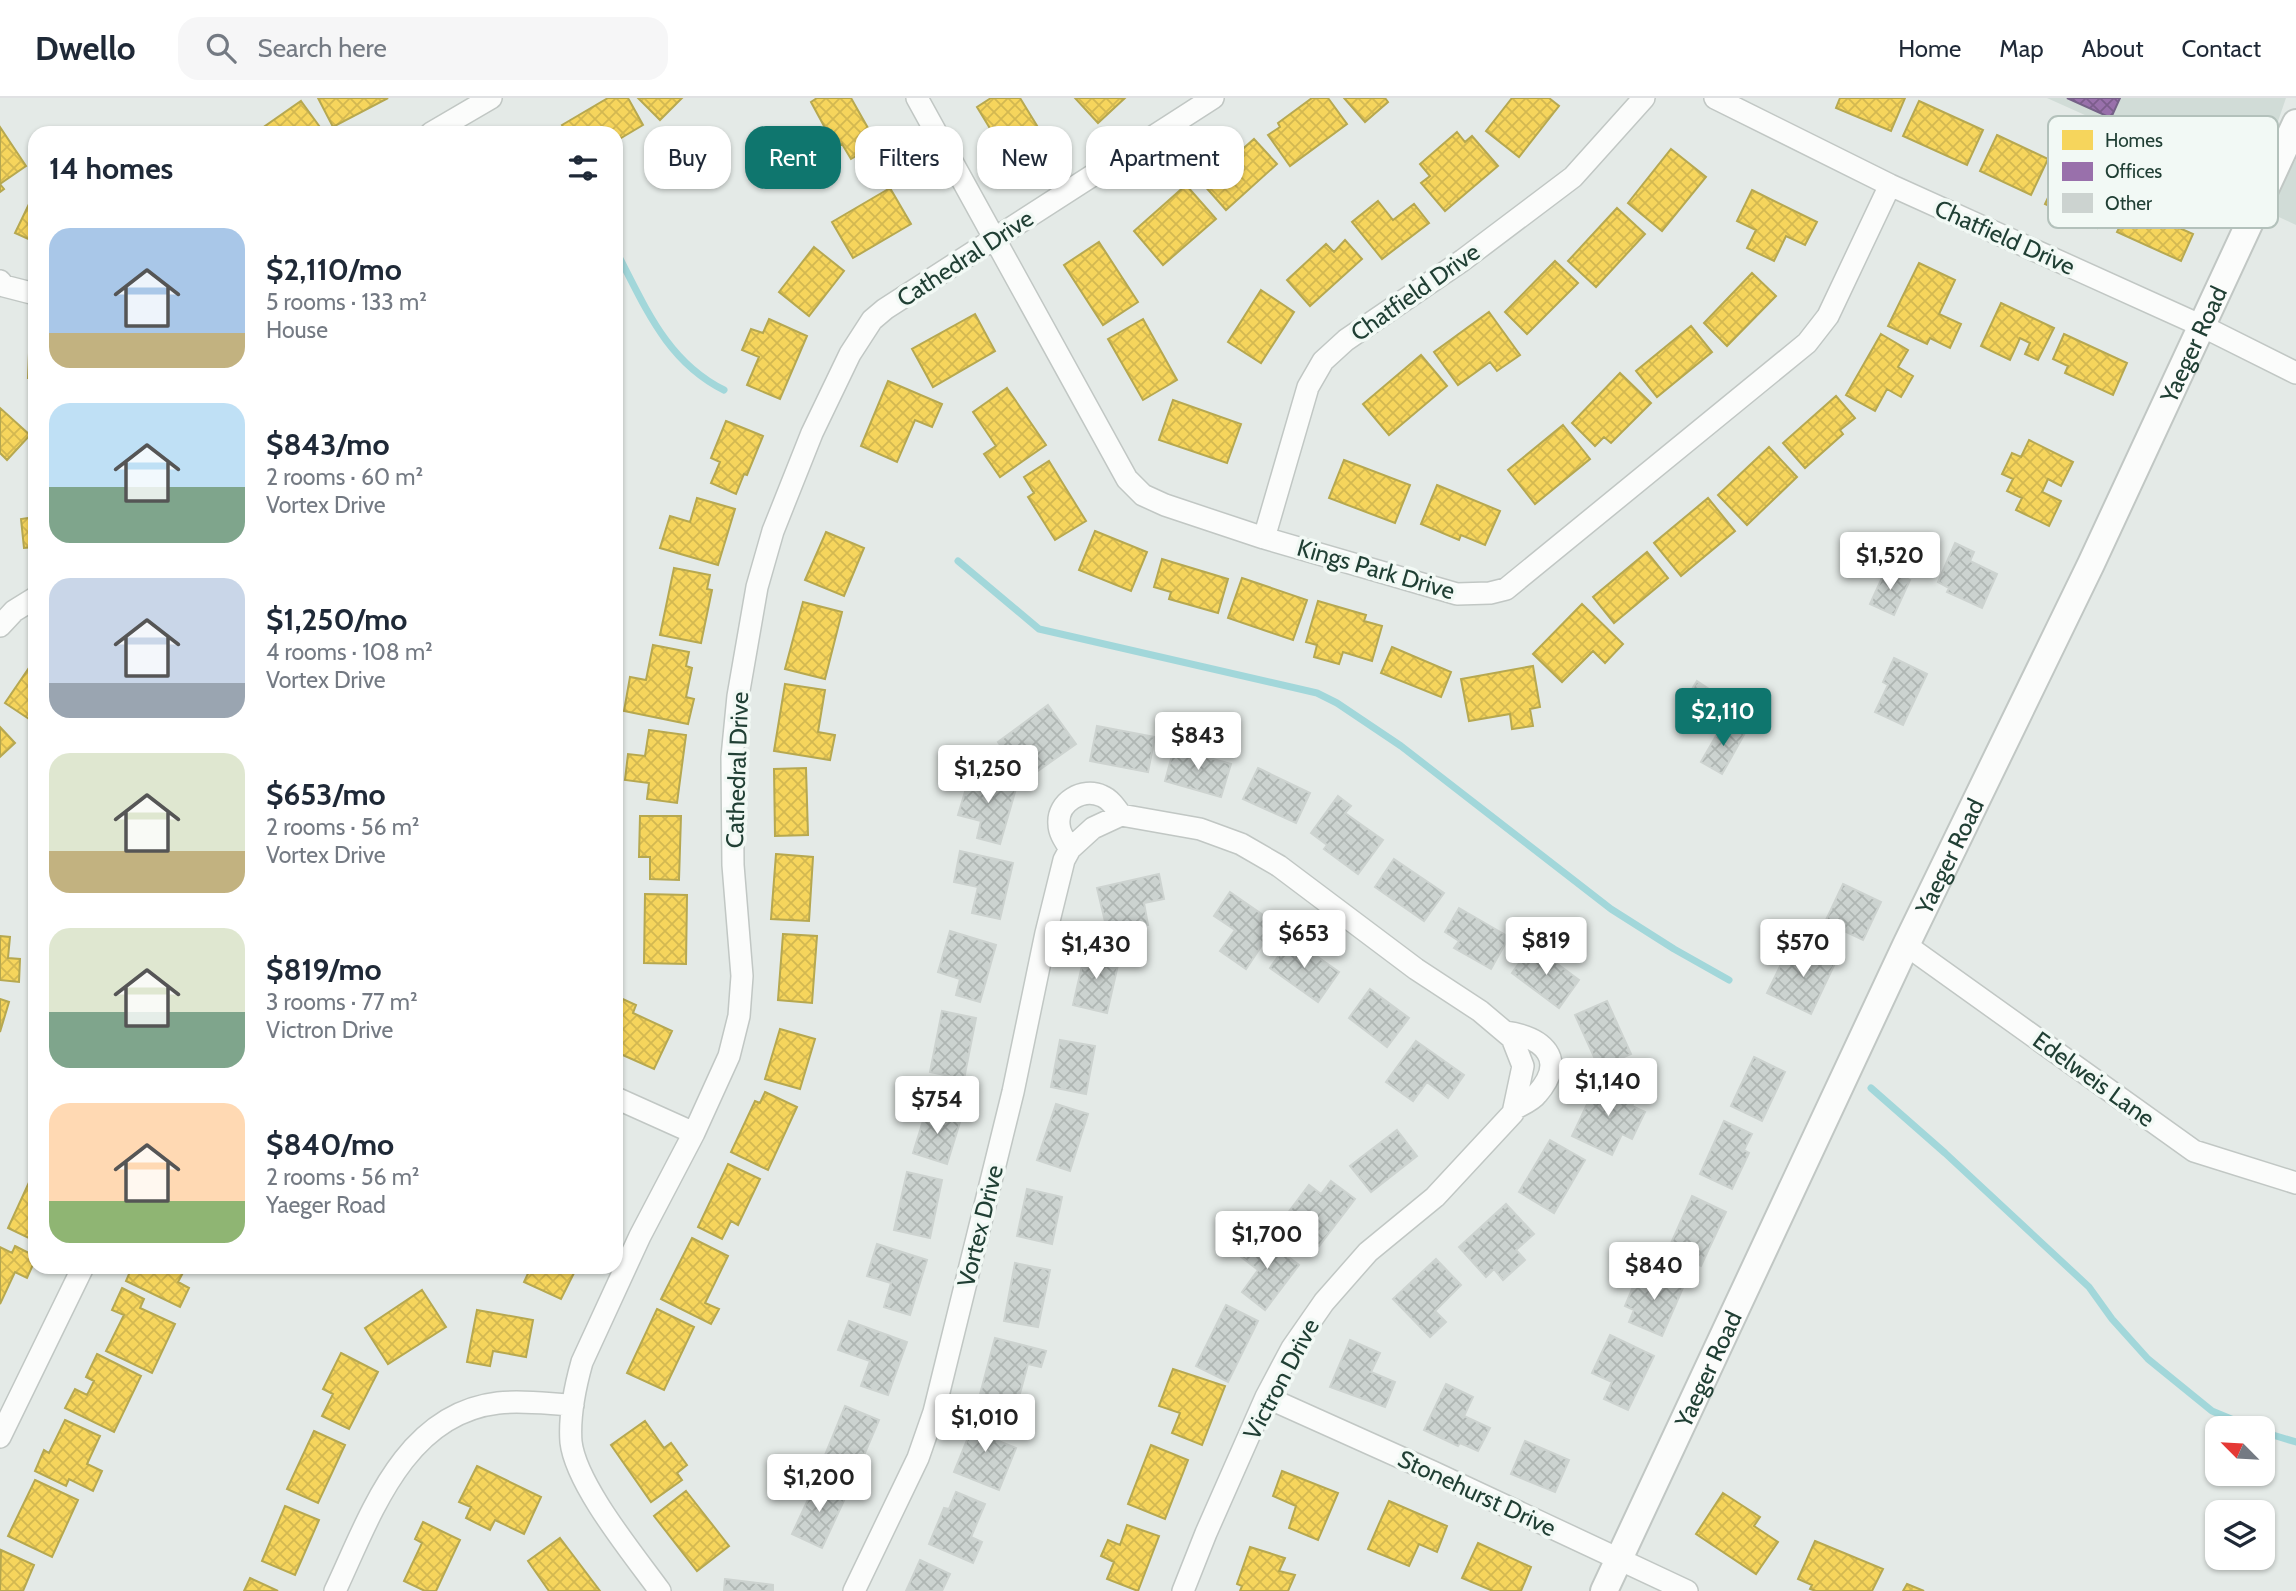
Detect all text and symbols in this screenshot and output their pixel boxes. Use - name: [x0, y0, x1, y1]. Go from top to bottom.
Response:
- search box: [178, 17, 668, 80]
- text: Dwello: [35, 28, 136, 68]
- icon: search: [202, 29, 240, 67]
- text: Search here: [258, 32, 387, 64]
- text: Home: [1898, 34, 1961, 63]
- text: Map: [1999, 34, 2044, 63]
- text: About: [2082, 34, 2144, 63]
- text: Contact: [2182, 34, 2261, 63]
- legend: [2048, 116, 2278, 228]
- chip: Buy: [644, 126, 731, 189]
- chip: Rent: [745, 126, 841, 189]
- chip: Filters: [855, 126, 963, 189]
- chip: New: [977, 126, 1072, 189]
- chip: Apartment: [1086, 126, 1244, 189]
- text: Homes: [2105, 129, 2163, 152]
- icon: filters: [564, 149, 602, 187]
- text: 14 homes: [49, 150, 173, 187]
- text: Offices: [2105, 160, 2162, 183]
- text: Other: [2105, 192, 2152, 215]
- street label: Chatfield Drive: [1930, 193, 2080, 281]
- street label: Cathedral Drive: [891, 203, 1039, 313]
- street label: Chatfield Drive: [1345, 237, 1485, 347]
- text: $2,110/mo: [266, 251, 402, 288]
- icon: home: [105, 256, 189, 340]
- street label: Yaeger Road: [2153, 281, 2233, 408]
- text: 5 rooms · 133 m²: [266, 288, 427, 316]
- text: House: [266, 316, 328, 344]
- text: $843/mo: [266, 426, 389, 463]
- icon: home: [105, 431, 189, 515]
- text: 2 rooms · 60 m²: [266, 463, 423, 491]
- text: Vortex Drive: [266, 491, 386, 519]
- pin: $1,520: [1833, 532, 1947, 592]
- street label: Kings Park Drive: [1294, 533, 1458, 605]
- text: $1,520: [1856, 541, 1924, 569]
- text: $1,250/mo: [266, 601, 407, 638]
- icon: home: [105, 606, 189, 690]
- text: 4 rooms · 108 m²: [266, 638, 433, 666]
- text: Vortex Drive: [266, 666, 386, 694]
- pin: $2,110: [1666, 688, 1780, 748]
- street label: Cathedral Drive: [720, 691, 754, 849]
- text: $2,110: [1691, 697, 1755, 725]
- pin: $843: [1157, 712, 1239, 772]
- text: $843: [1171, 721, 1225, 749]
- pin: $1,250: [931, 746, 1045, 805]
- text: $1,250: [954, 754, 1022, 782]
- text: $653/mo: [266, 776, 386, 813]
- icon: home: [105, 781, 189, 865]
- street label: Yaeger Road: [1908, 793, 1990, 920]
- text: 2 rooms · 56 m²: [266, 813, 420, 841]
- text: Vortex Drive: [266, 841, 386, 869]
- pin: $653: [1263, 910, 1345, 970]
- pin: $819: [1505, 918, 1587, 977]
- text: $653: [1278, 919, 1330, 947]
- pin: $570: [1762, 920, 1844, 979]
- pin: $1,430: [1039, 922, 1153, 981]
- text: $819: [1522, 926, 1570, 954]
- text: $570: [1776, 928, 1830, 956]
- text: $1,430: [1061, 930, 1131, 958]
- text: $819/mo: [266, 951, 382, 988]
- icon: home: [105, 956, 189, 1040]
- text: 3 rooms · 77 m²: [266, 988, 418, 1016]
- text: Victron Drive: [266, 1016, 393, 1044]
- street label: Edelweis Lane: [2028, 1025, 2160, 1133]
- pin: $1,140: [1551, 1058, 1665, 1118]
- text: $1,140: [1575, 1067, 1641, 1095]
- pin: $754: [896, 1076, 978, 1136]
- text: $754: [911, 1085, 963, 1113]
- text: $840/mo: [266, 1126, 394, 1163]
- icon: home: [105, 1131, 189, 1215]
- street label: Vortex Drive: [951, 1162, 1009, 1290]
- text: 2 rooms · 56 m²: [266, 1163, 420, 1191]
- text: Yaeger Road: [266, 1191, 386, 1219]
- pin: $1,700: [1210, 1212, 1324, 1271]
- text: $1,700: [1231, 1220, 1303, 1248]
- pin: $840: [1613, 1242, 1695, 1302]
- text: $840: [1625, 1251, 1683, 1279]
- street label: Yaeger Road: [1668, 1306, 1747, 1433]
- street label: Victron Drive: [1237, 1314, 1325, 1444]
- pin: $1,010: [928, 1394, 1042, 1454]
- text: $1,010: [951, 1403, 1019, 1431]
- north arrow: [2205, 1416, 2275, 1486]
- map controls: [2205, 1416, 2275, 1570]
- street label: Stonehurst Drive: [1393, 1444, 1561, 1542]
- pin: $1,200: [762, 1454, 876, 1514]
- text: $1,200: [783, 1463, 855, 1491]
- button: layers: [2205, 1500, 2275, 1570]

